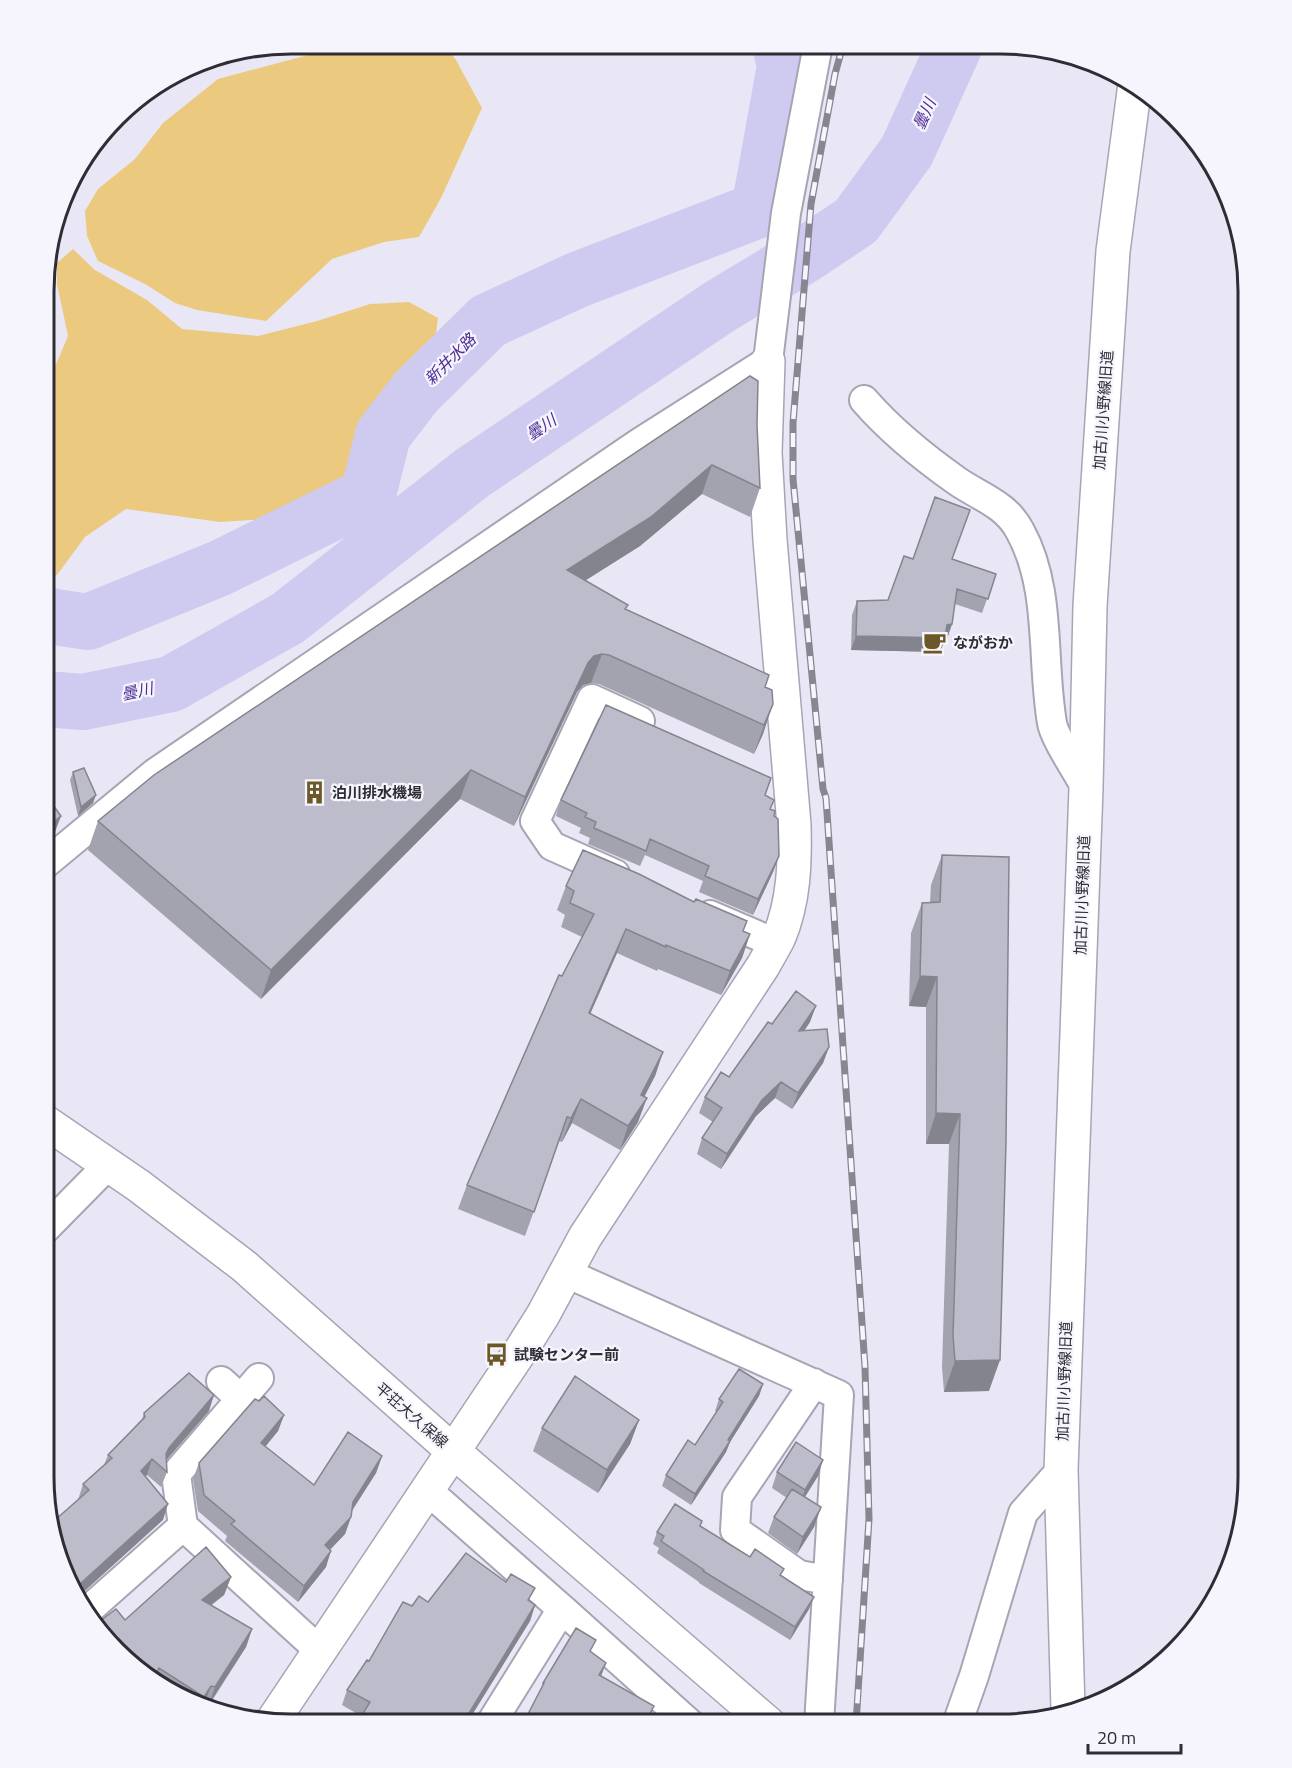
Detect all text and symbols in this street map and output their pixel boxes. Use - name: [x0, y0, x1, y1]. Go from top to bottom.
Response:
- water label: 曇川: [907, 93, 942, 134]
- water label: 新井水路: [419, 326, 483, 390]
- street label: 加古川小野線旧道: [1087, 349, 1119, 471]
- water label: 曇川: [521, 407, 563, 446]
- cafe icon: ながおか: [922, 629, 948, 655]
- place label: ながおか: [953, 631, 1013, 654]
- water label: 曇川: [119, 676, 157, 706]
- building icon: 泊川排水機場: [301, 779, 327, 805]
- place label: 泊川排水機場: [332, 781, 422, 804]
- street label: 加古川小野線旧道: [1068, 835, 1096, 955]
- street label: 加古川小野線旧道: [1050, 1321, 1078, 1441]
- bus stop icon: 試験センター前: [483, 1341, 509, 1367]
- place label: 試験センター前: [514, 1343, 619, 1366]
- street label: 平荘大久保線: [370, 1377, 454, 1453]
- scale bar: [1088, 1717, 1181, 1755]
- text: 20 m: [1097, 1724, 1136, 1751]

